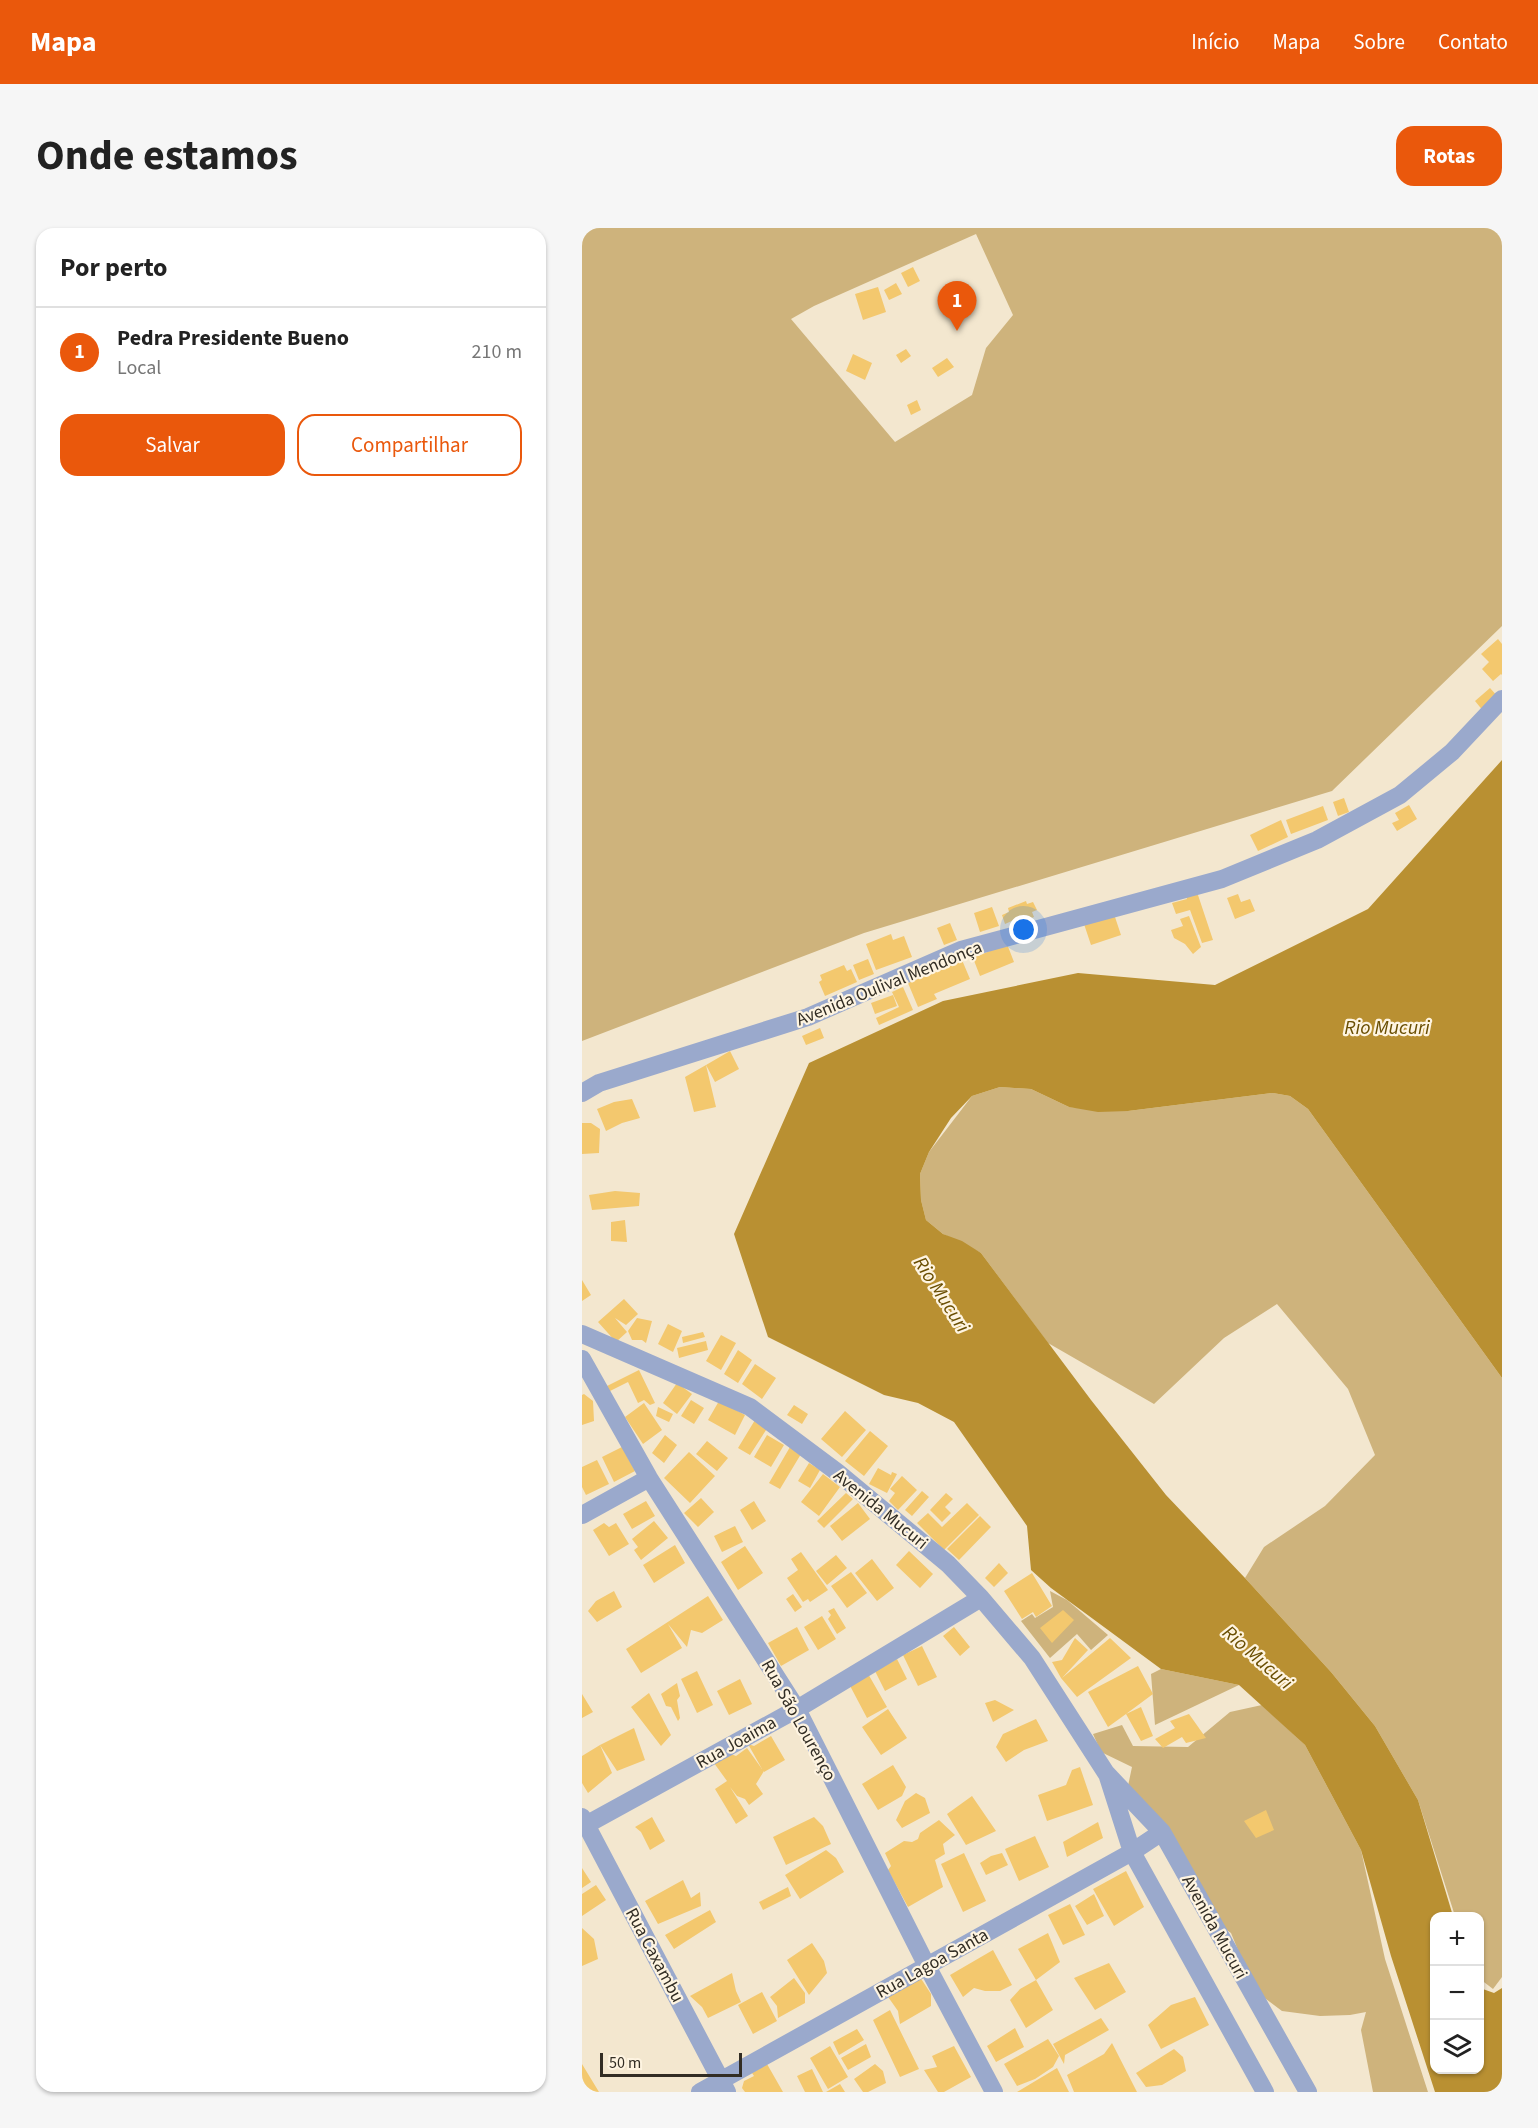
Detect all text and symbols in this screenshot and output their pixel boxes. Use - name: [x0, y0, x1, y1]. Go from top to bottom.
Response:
- text: Mapa: [30, 22, 97, 62]
- text: Início: [1191, 27, 1239, 57]
- text: Mapa: [1272, 27, 1320, 57]
- text: Sobre: [1353, 27, 1405, 57]
- text: Contato: [1438, 27, 1508, 57]
- text: Onde estamos: [36, 126, 298, 186]
- button: Rotas: [1396, 126, 1502, 186]
- text: Por perto: [60, 249, 168, 286]
- pin: 1: [938, 282, 976, 331]
- text: Pedra Presidente Bueno: [117, 322, 349, 354]
- text: 1: [74, 338, 85, 366]
- text: 210 m: [472, 338, 522, 366]
- text: Local: [117, 354, 161, 382]
- button: Salvar: [60, 414, 285, 476]
- button: Compartilhar: [297, 414, 522, 476]
- your location: [1009, 915, 1038, 944]
- street label: Avenida Oulival Mendonça: [792, 935, 986, 1032]
- water label: Rio Mucuri: [1344, 1014, 1430, 1042]
- water label: Rio Mucuri: [906, 1251, 976, 1338]
- street label: Avenida Mucuri: [828, 1463, 933, 1555]
- water label: Rio Mucuri: [1216, 1619, 1299, 1696]
- street label: Rua São Lourenço: [755, 1655, 842, 1785]
- street label: Rua Joaima: [692, 1710, 781, 1775]
- street label: Avenida Mucuri: [1176, 1871, 1253, 1984]
- street label: Rua Caxambu: [619, 1904, 690, 2007]
- map controls: [1430, 1912, 1484, 2074]
- button: +: [1430, 1912, 1484, 1966]
- street label: Rua Lagoa Santa: [872, 1922, 993, 2005]
- button: −: [1430, 1966, 1484, 2020]
- button: layers: [1430, 2020, 1484, 2074]
- scale bar: [600, 2050, 742, 2078]
- text: 50 m: [609, 2052, 641, 2074]

